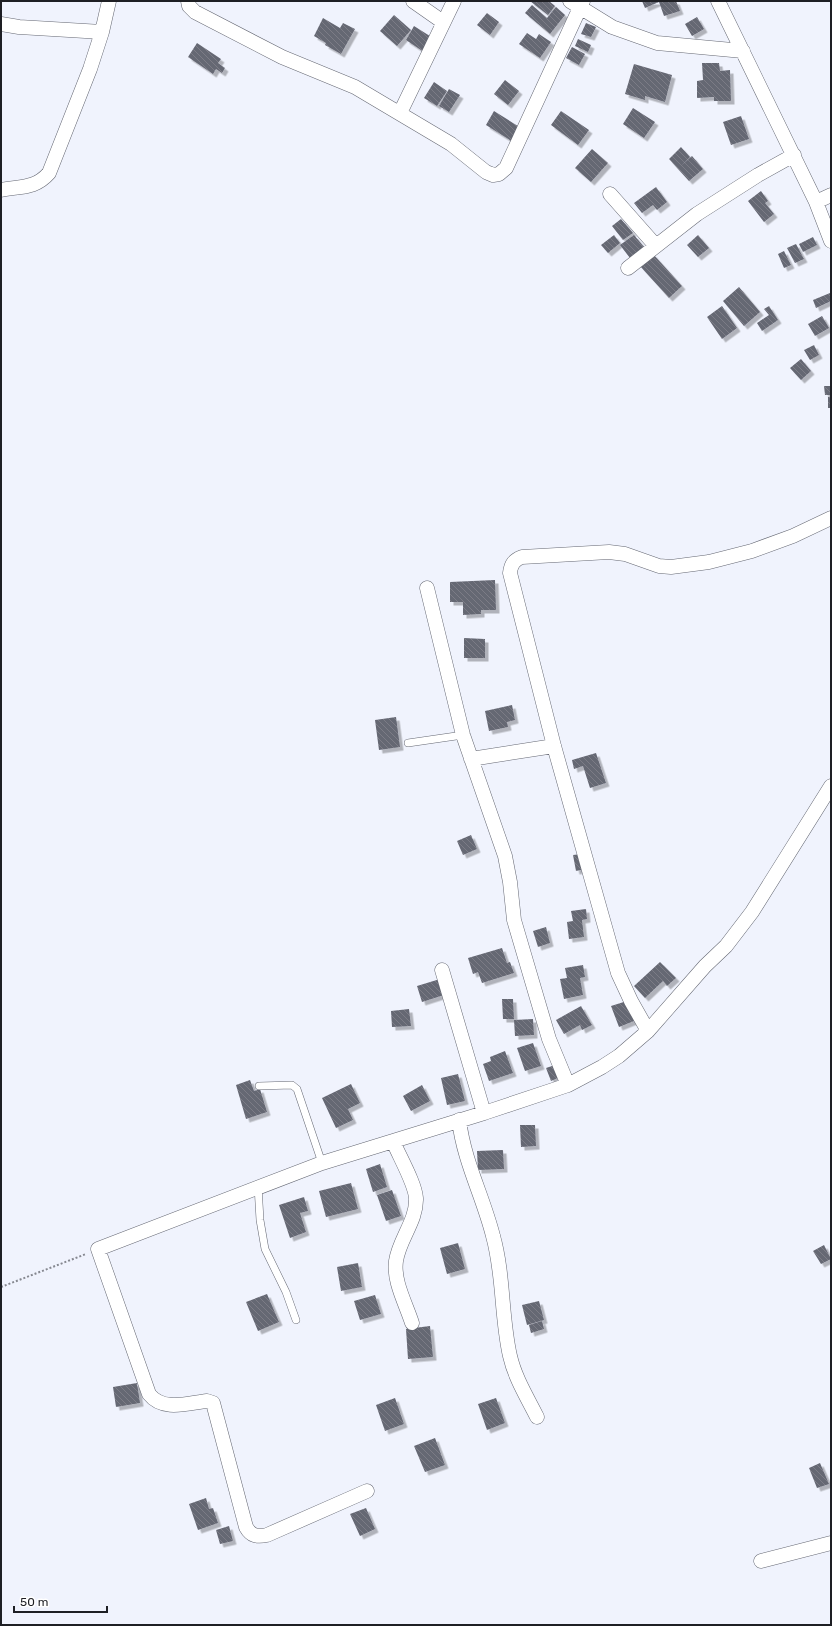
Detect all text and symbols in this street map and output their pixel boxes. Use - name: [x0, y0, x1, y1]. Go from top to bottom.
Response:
- scale bar: [14, 1588, 107, 1614]
- text: 50 m: [20, 1595, 48, 1609]

